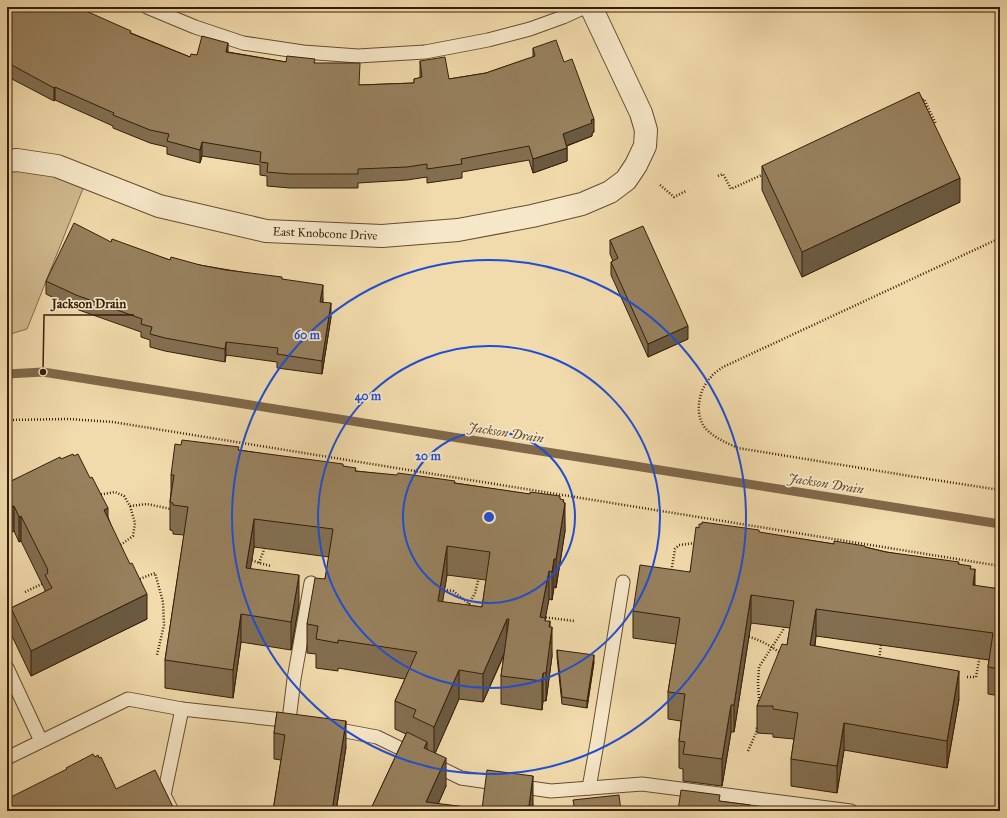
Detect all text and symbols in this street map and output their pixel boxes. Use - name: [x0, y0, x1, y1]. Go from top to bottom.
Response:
- street label: East Knobcone Drive: [272, 224, 378, 243]
- callout: Jackson Drain: [44, 290, 134, 315]
- text: Jackson Drain: [50, 296, 126, 312]
- text: 60 m: [294, 328, 321, 342]
- text: 40 m: [355, 389, 382, 404]
- water label: Jackson Drain: [466, 419, 545, 447]
- text: 20 m: [415, 449, 442, 463]
- water label: Jackson Drain: [786, 470, 865, 498]
- centre of rings: [482, 510, 496, 524]

